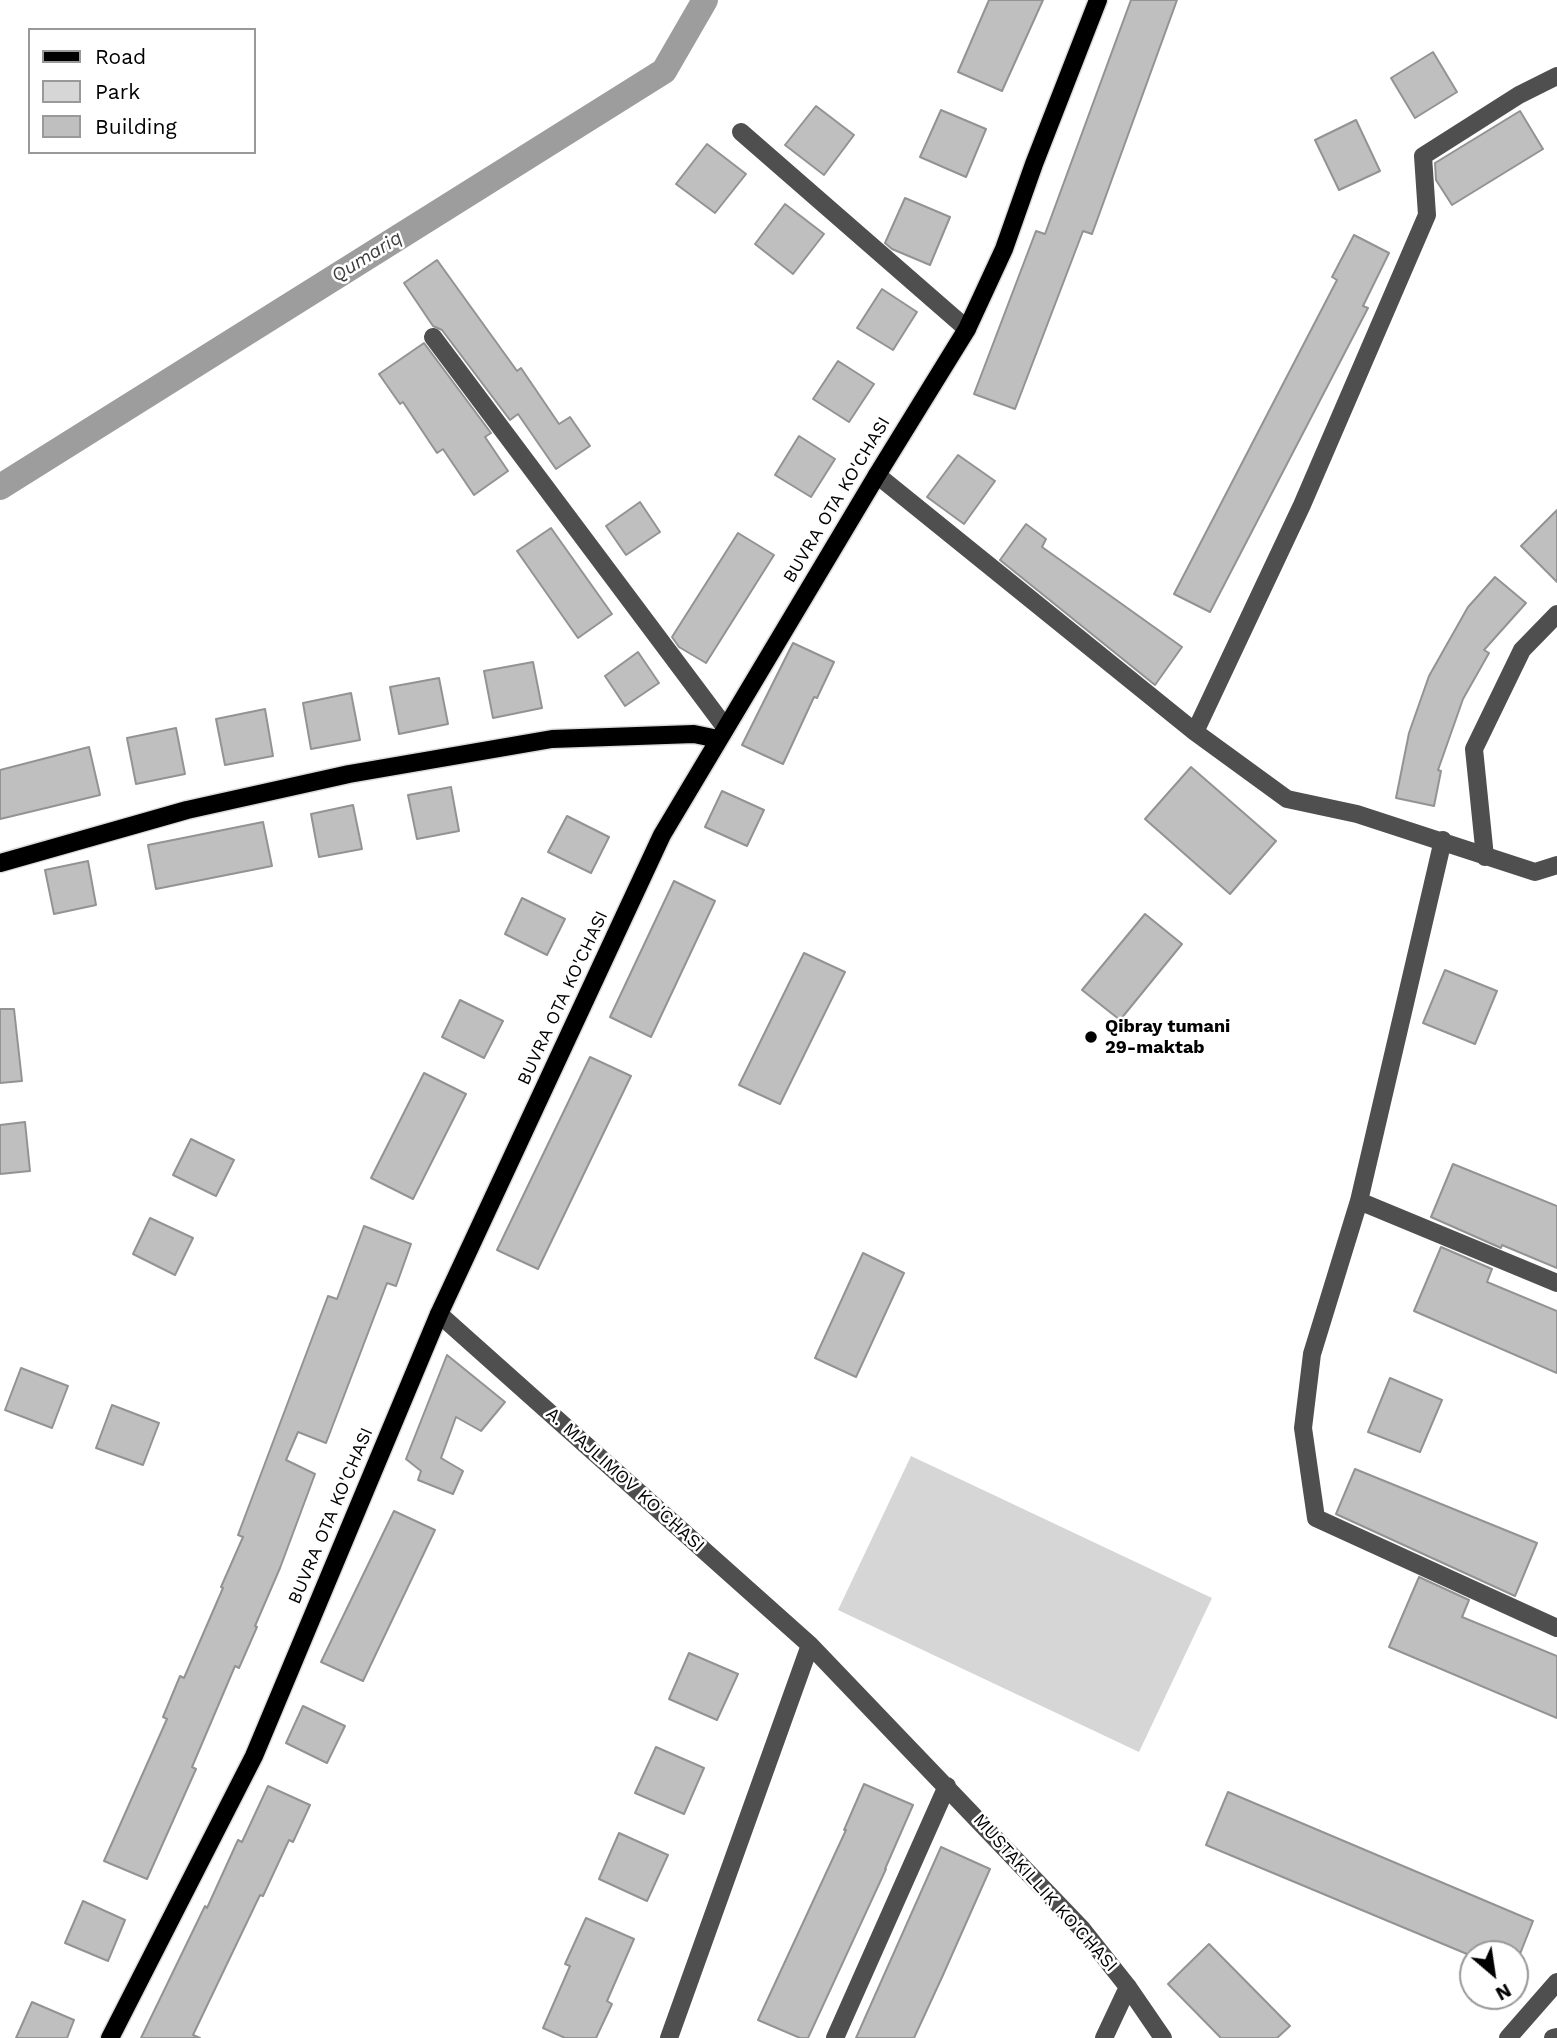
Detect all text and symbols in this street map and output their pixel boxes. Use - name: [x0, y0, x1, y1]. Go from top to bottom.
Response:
- legend: [28, 28, 256, 154]
- text: Road: [95, 44, 146, 69]
- text: Park: [95, 79, 140, 104]
- text: Building: [95, 114, 177, 139]
- water label: Qumariq: [328, 226, 406, 288]
- street label: BUVRA OTA KO'CHASI: [779, 413, 895, 587]
- street label: BUVRA OTA KO'CHASI: [513, 908, 613, 1088]
- place label: Qibray tumani 29-maktab: [1105, 1016, 1230, 1058]
- marker: Qibray tumani 29-maktab: [1083, 1029, 1099, 1045]
- street label: A. MAJLIMOV KO'CHASI: [541, 1403, 709, 1557]
- street label: BUVRA OTA KO'CHASI: [284, 1425, 378, 1607]
- street label: MUSTAKILLIK KO'CHASI: [968, 1809, 1122, 1977]
- north arrow: [1459, 1940, 1529, 2010]
- text: N: [1492, 1979, 1515, 2006]

